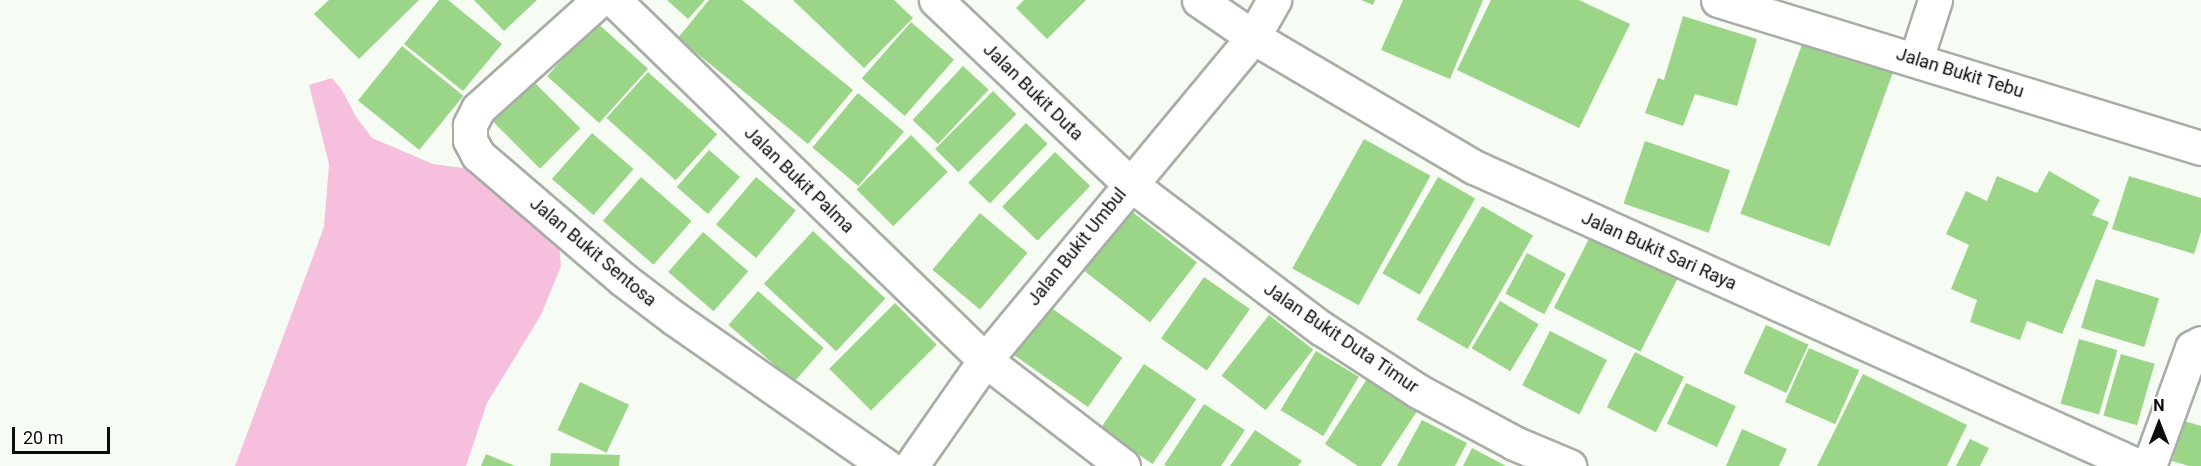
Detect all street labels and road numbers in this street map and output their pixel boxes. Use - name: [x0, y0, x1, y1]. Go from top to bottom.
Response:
- street label: Jalan Bukit Duta: [978, 39, 1088, 145]
- street label: Jalan Bukit Tebu: [1893, 43, 2027, 103]
- street label: Jalan Bukit Palma: [740, 122, 858, 238]
- street label: Jalan Bukit Umbul: [1023, 184, 1131, 310]
- street label: Jalan Bukit Sentosa: [525, 193, 661, 311]
- street label: Jalan Bukit Sari Raya: [1578, 207, 1740, 295]
- street label: Jalan Bukit Duta Timur: [1259, 278, 1423, 398]

